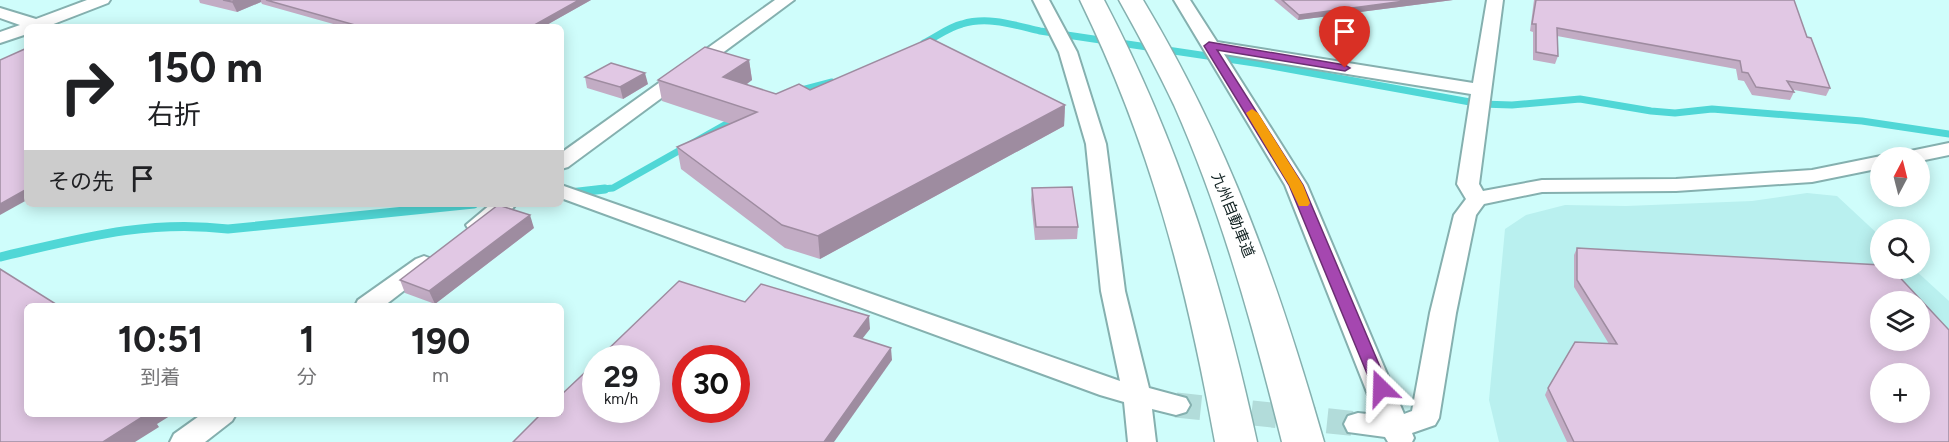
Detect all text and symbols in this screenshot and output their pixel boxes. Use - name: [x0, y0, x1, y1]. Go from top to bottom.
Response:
- pin: [1319, 6, 1370, 68]
- icon: arrive: [1328, 15, 1361, 48]
- text: 150 m: [147, 42, 263, 93]
- icon: right: [48, 48, 126, 126]
- text: 右折: [147, 98, 201, 131]
- north arrow: [1870, 147, 1930, 207]
- map controls: [1870, 147, 1930, 423]
- icon: arrive: [126, 162, 159, 195]
- text: その先: [48, 168, 114, 195]
- street label: 九州自動車道: [1208, 170, 1258, 260]
- button: search: [1870, 219, 1930, 279]
- button: layers: [1870, 291, 1930, 351]
- text: 10:51: [118, 318, 203, 361]
- text: 1: [299, 318, 315, 361]
- text: 190: [411, 320, 470, 363]
- speed limit sign: 30: [672, 345, 750, 423]
- position arrow: [1349, 356, 1413, 420]
- text: 29: [604, 358, 638, 395]
- text: m: [432, 363, 449, 387]
- button: +: [1870, 363, 1930, 423]
- text: 到着: [141, 365, 181, 389]
- text: 分: [297, 365, 317, 389]
- text: km/h: [604, 390, 638, 408]

